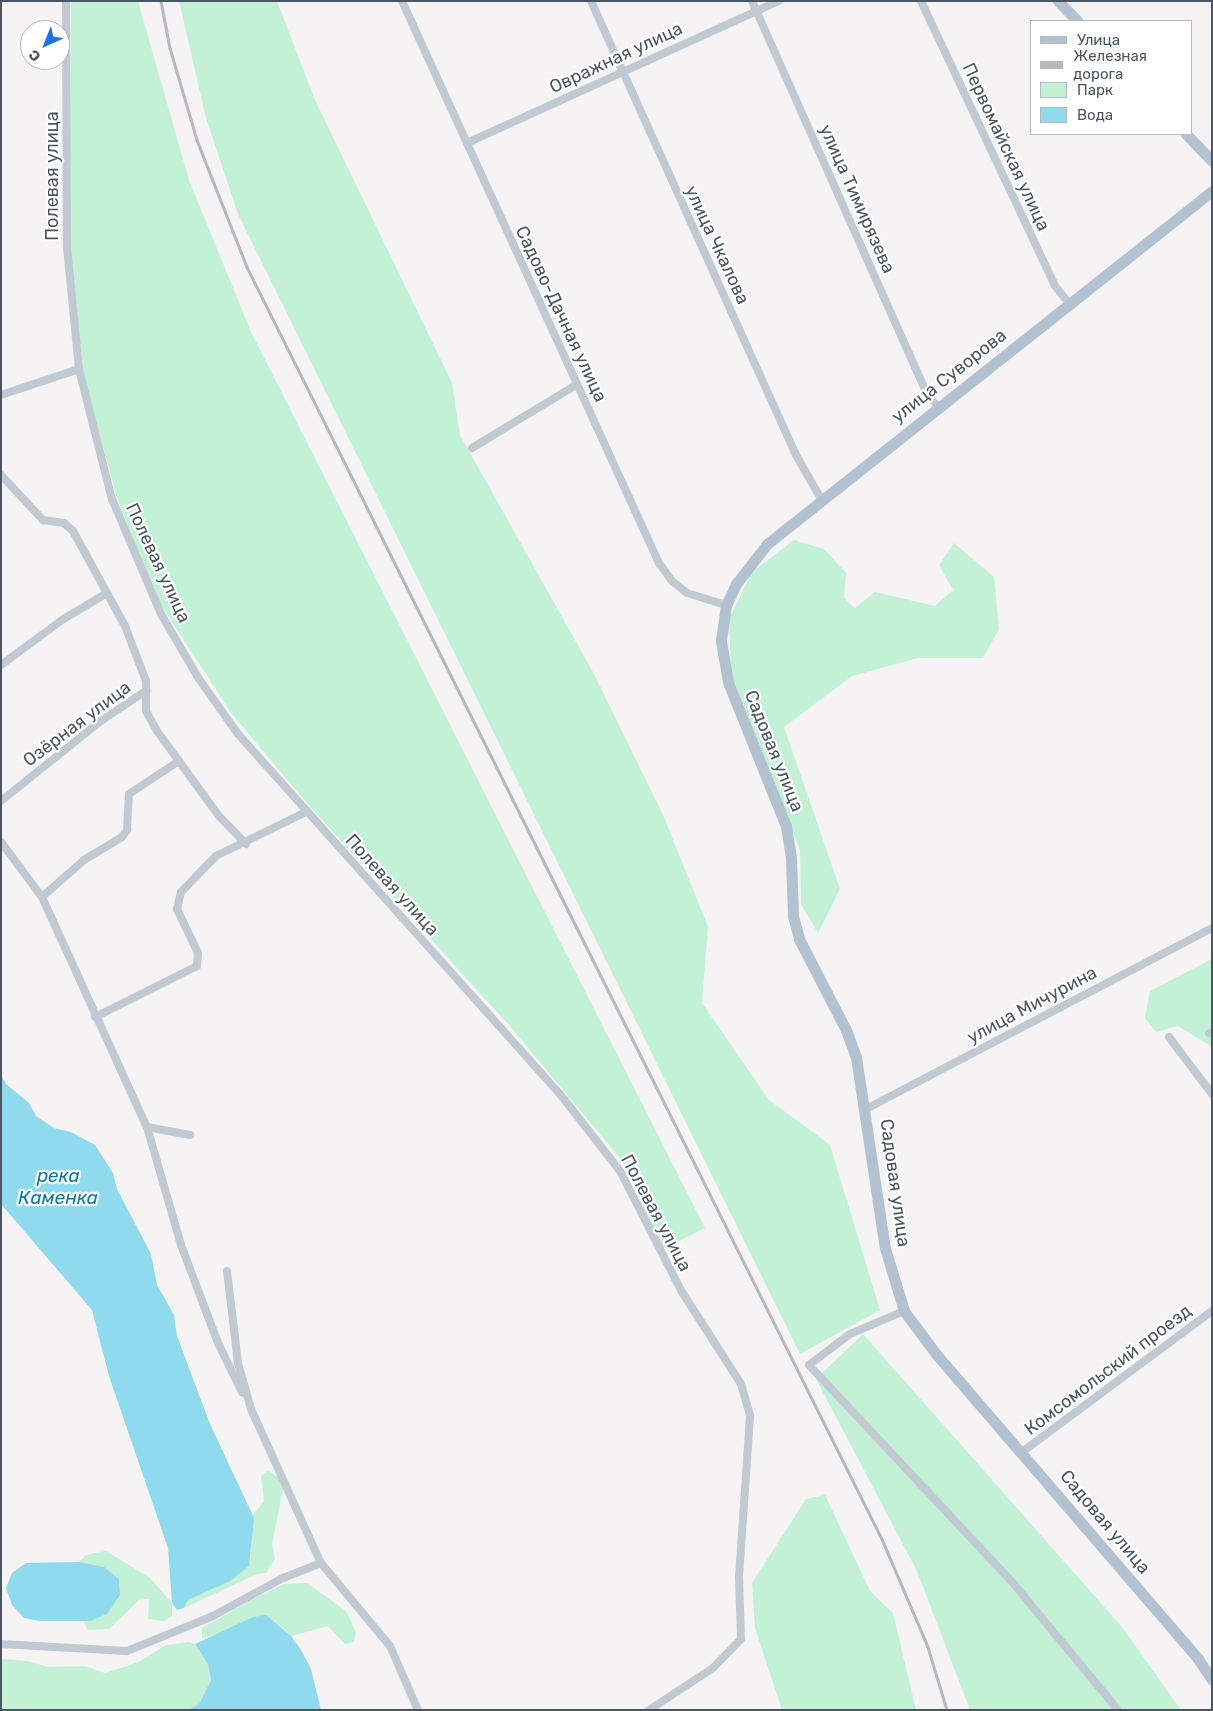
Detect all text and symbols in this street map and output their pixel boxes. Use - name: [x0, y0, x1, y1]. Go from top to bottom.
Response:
- street label: Овражная улица: [546, 18, 686, 98]
- north arrow: [20, 20, 70, 70]
- legend: [1030, 20, 1193, 135]
- text: Улица: [1077, 31, 1120, 49]
- text: С: [25, 46, 44, 65]
- text: Железная дорога: [1073, 47, 1147, 83]
- street label: Первомайская улица: [958, 60, 1054, 234]
- text: Парк: [1077, 81, 1113, 99]
- text: Вода: [1077, 106, 1113, 124]
- street label: Полевая улица: [41, 111, 63, 241]
- street label: улица Тимирязева: [814, 121, 900, 277]
- street label: улица Чкалова: [680, 182, 754, 308]
- street label: Садово-Дачная улица: [511, 223, 611, 405]
- street label: улица Суворова: [887, 325, 1011, 427]
- street label: Полевая улица: [121, 500, 195, 626]
- street label: Озёрная улица: [19, 677, 135, 771]
- street label: Садовая улица: [740, 687, 808, 815]
- street label: Полевая улица: [341, 830, 443, 940]
- street label: улица Мичурина: [963, 962, 1101, 1048]
- street label: Садовая улица: [875, 1118, 915, 1248]
- street label: Полевая улица: [616, 1151, 696, 1275]
- water label: река Каменка: [18, 1165, 98, 1209]
- street label: Комсомольский проезд: [1020, 1300, 1196, 1440]
- street label: Садовая улица: [1055, 1466, 1155, 1578]

